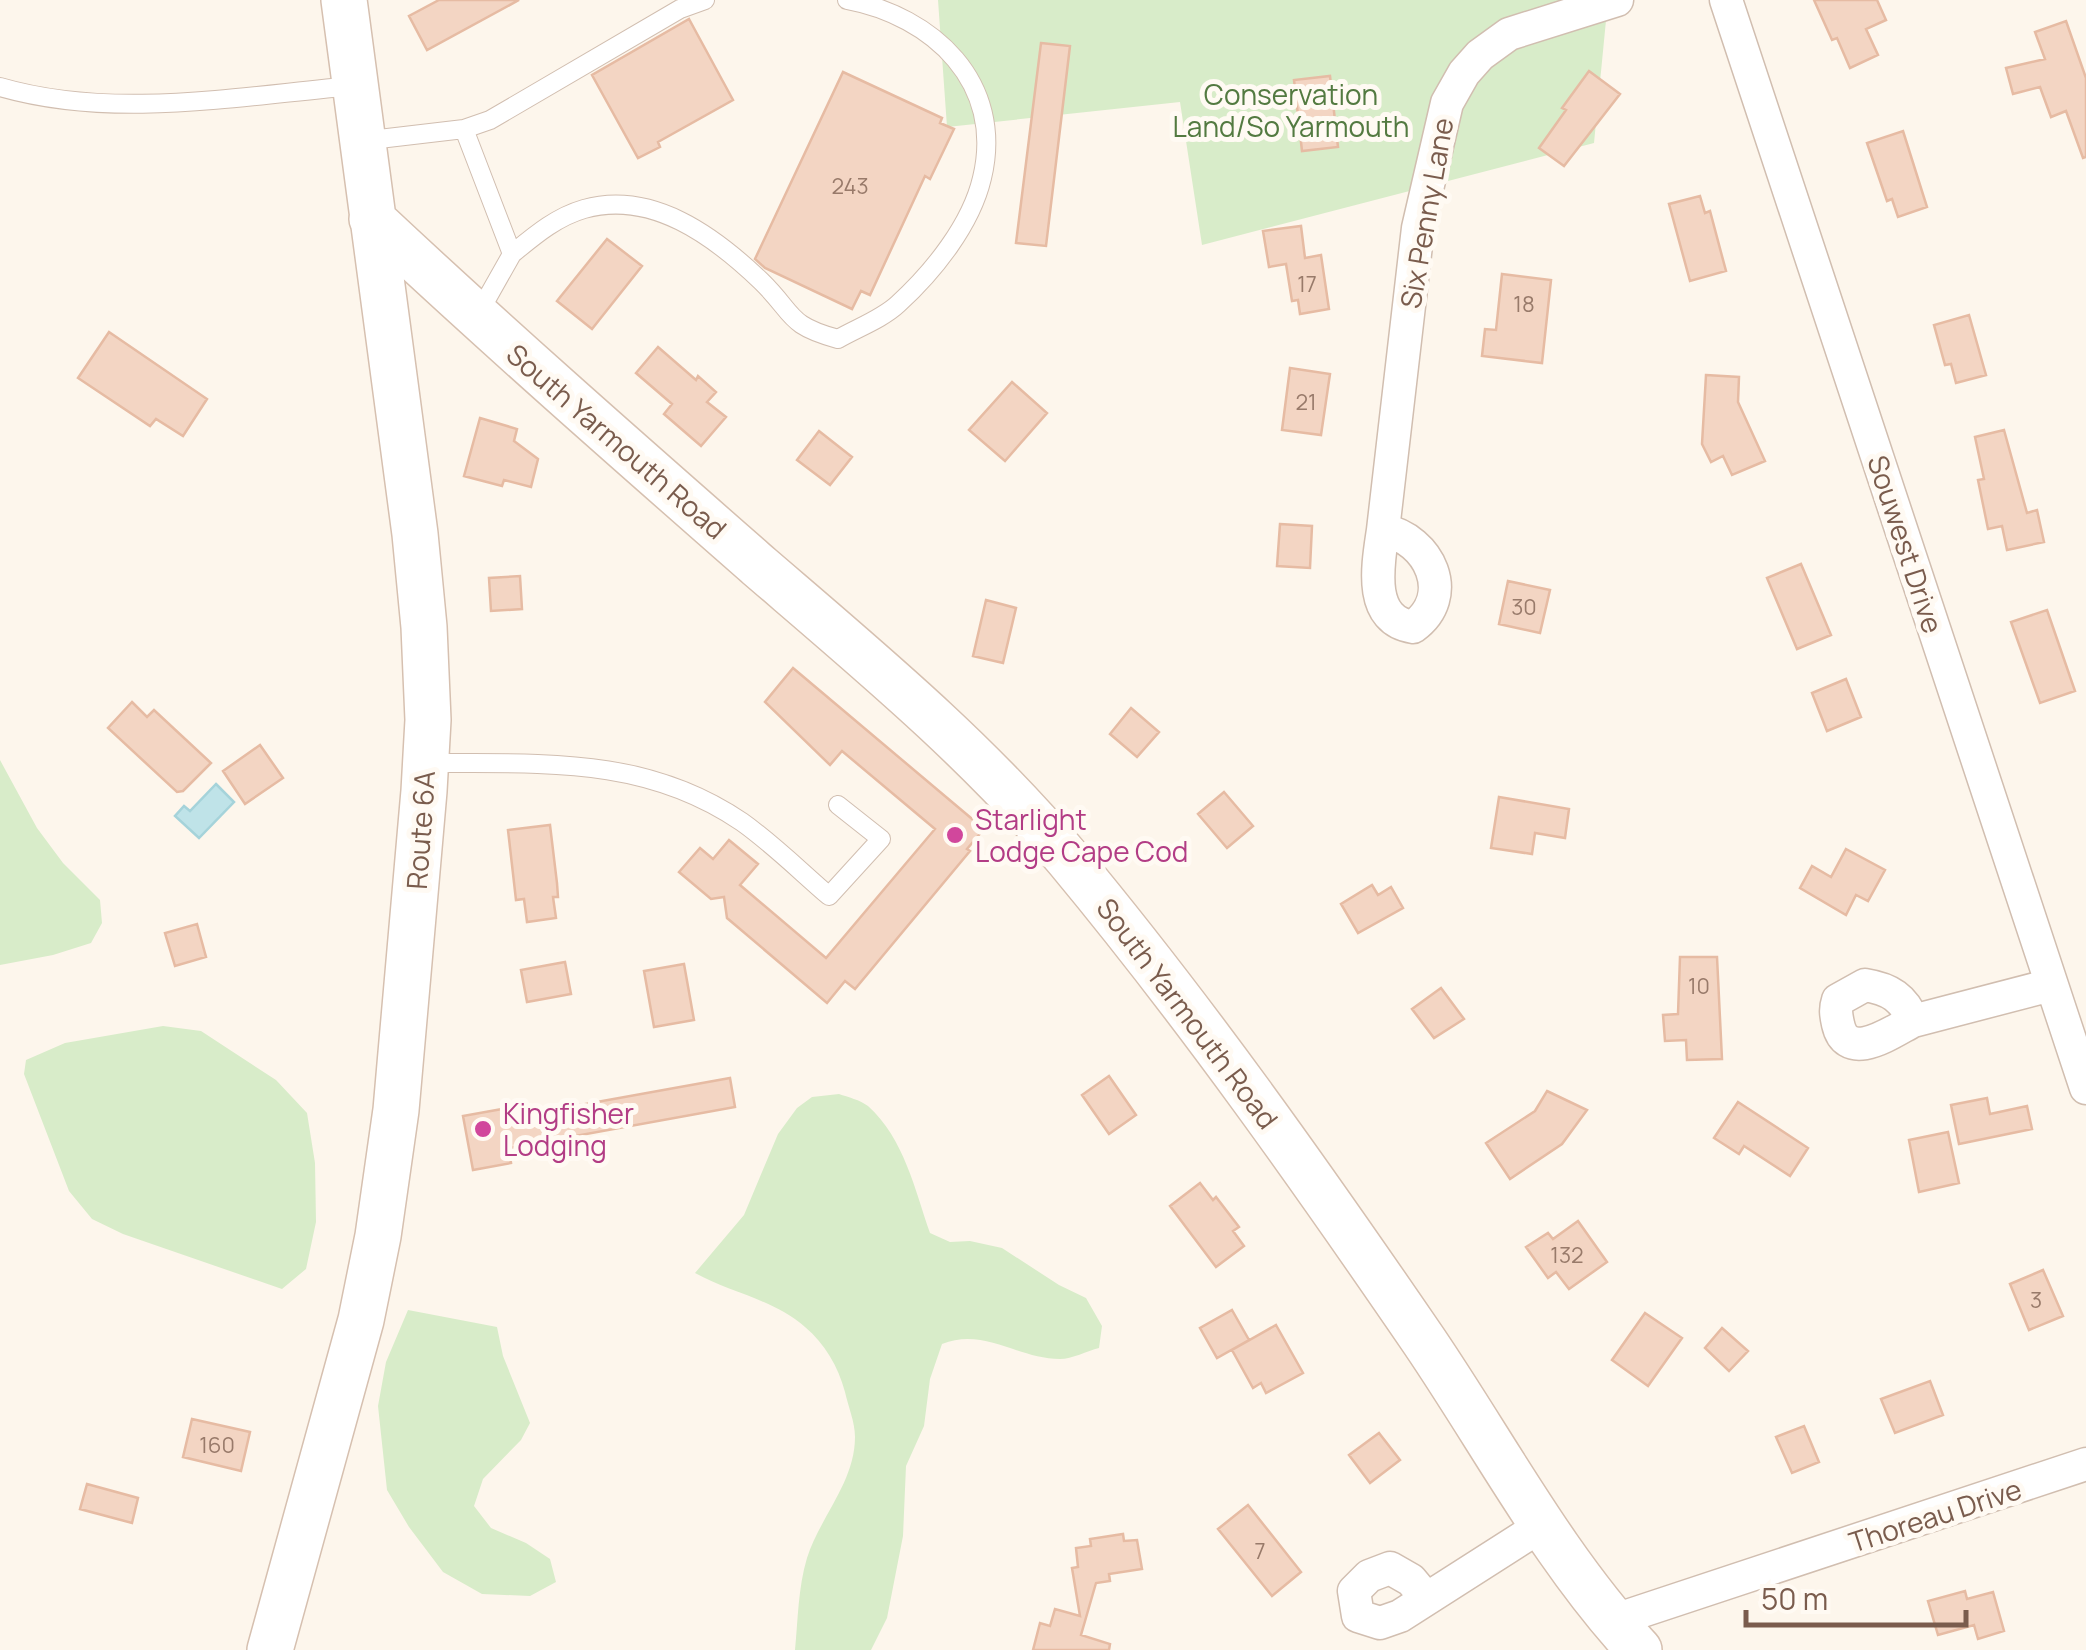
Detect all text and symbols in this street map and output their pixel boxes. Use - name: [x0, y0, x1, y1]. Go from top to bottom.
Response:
- park label: Conservation Land/So Yarmouth: [1173, 75, 1409, 145]
- street label: Six Penny Lane: [1391, 115, 1461, 311]
- house number: 243: [831, 171, 869, 201]
- house number: 17: [1297, 269, 1317, 299]
- house number: 18: [1513, 289, 1535, 319]
- street label: South Yarmouth Road: [499, 335, 735, 547]
- house number: 21: [1295, 387, 1317, 417]
- street label: Souwest Drive: [1859, 450, 1953, 638]
- house number: 30: [1511, 592, 1537, 622]
- street label: Route 6A: [397, 769, 443, 890]
- place label: Starlight Lodge Cape Cod: [975, 800, 1188, 870]
- marker: Starlight Lodge Cape Cod: [944, 824, 966, 846]
- street label: South Yarmouth Road: [1089, 890, 1287, 1136]
- house number: 10: [1688, 971, 1710, 1001]
- place label: Kingfisher Lodging: [503, 1094, 634, 1164]
- marker: Kingfisher Lodging: [472, 1118, 494, 1140]
- house number: 132: [1550, 1240, 1584, 1270]
- house number: 3: [2030, 1285, 2042, 1315]
- house number: 160: [199, 1430, 235, 1460]
- street label: Thoreau Drive: [1844, 1469, 2026, 1561]
- house number: 7: [1254, 1536, 1266, 1566]
- scale bar: [1746, 1565, 1966, 1627]
- text: 50 m: [1761, 1578, 1828, 1619]

